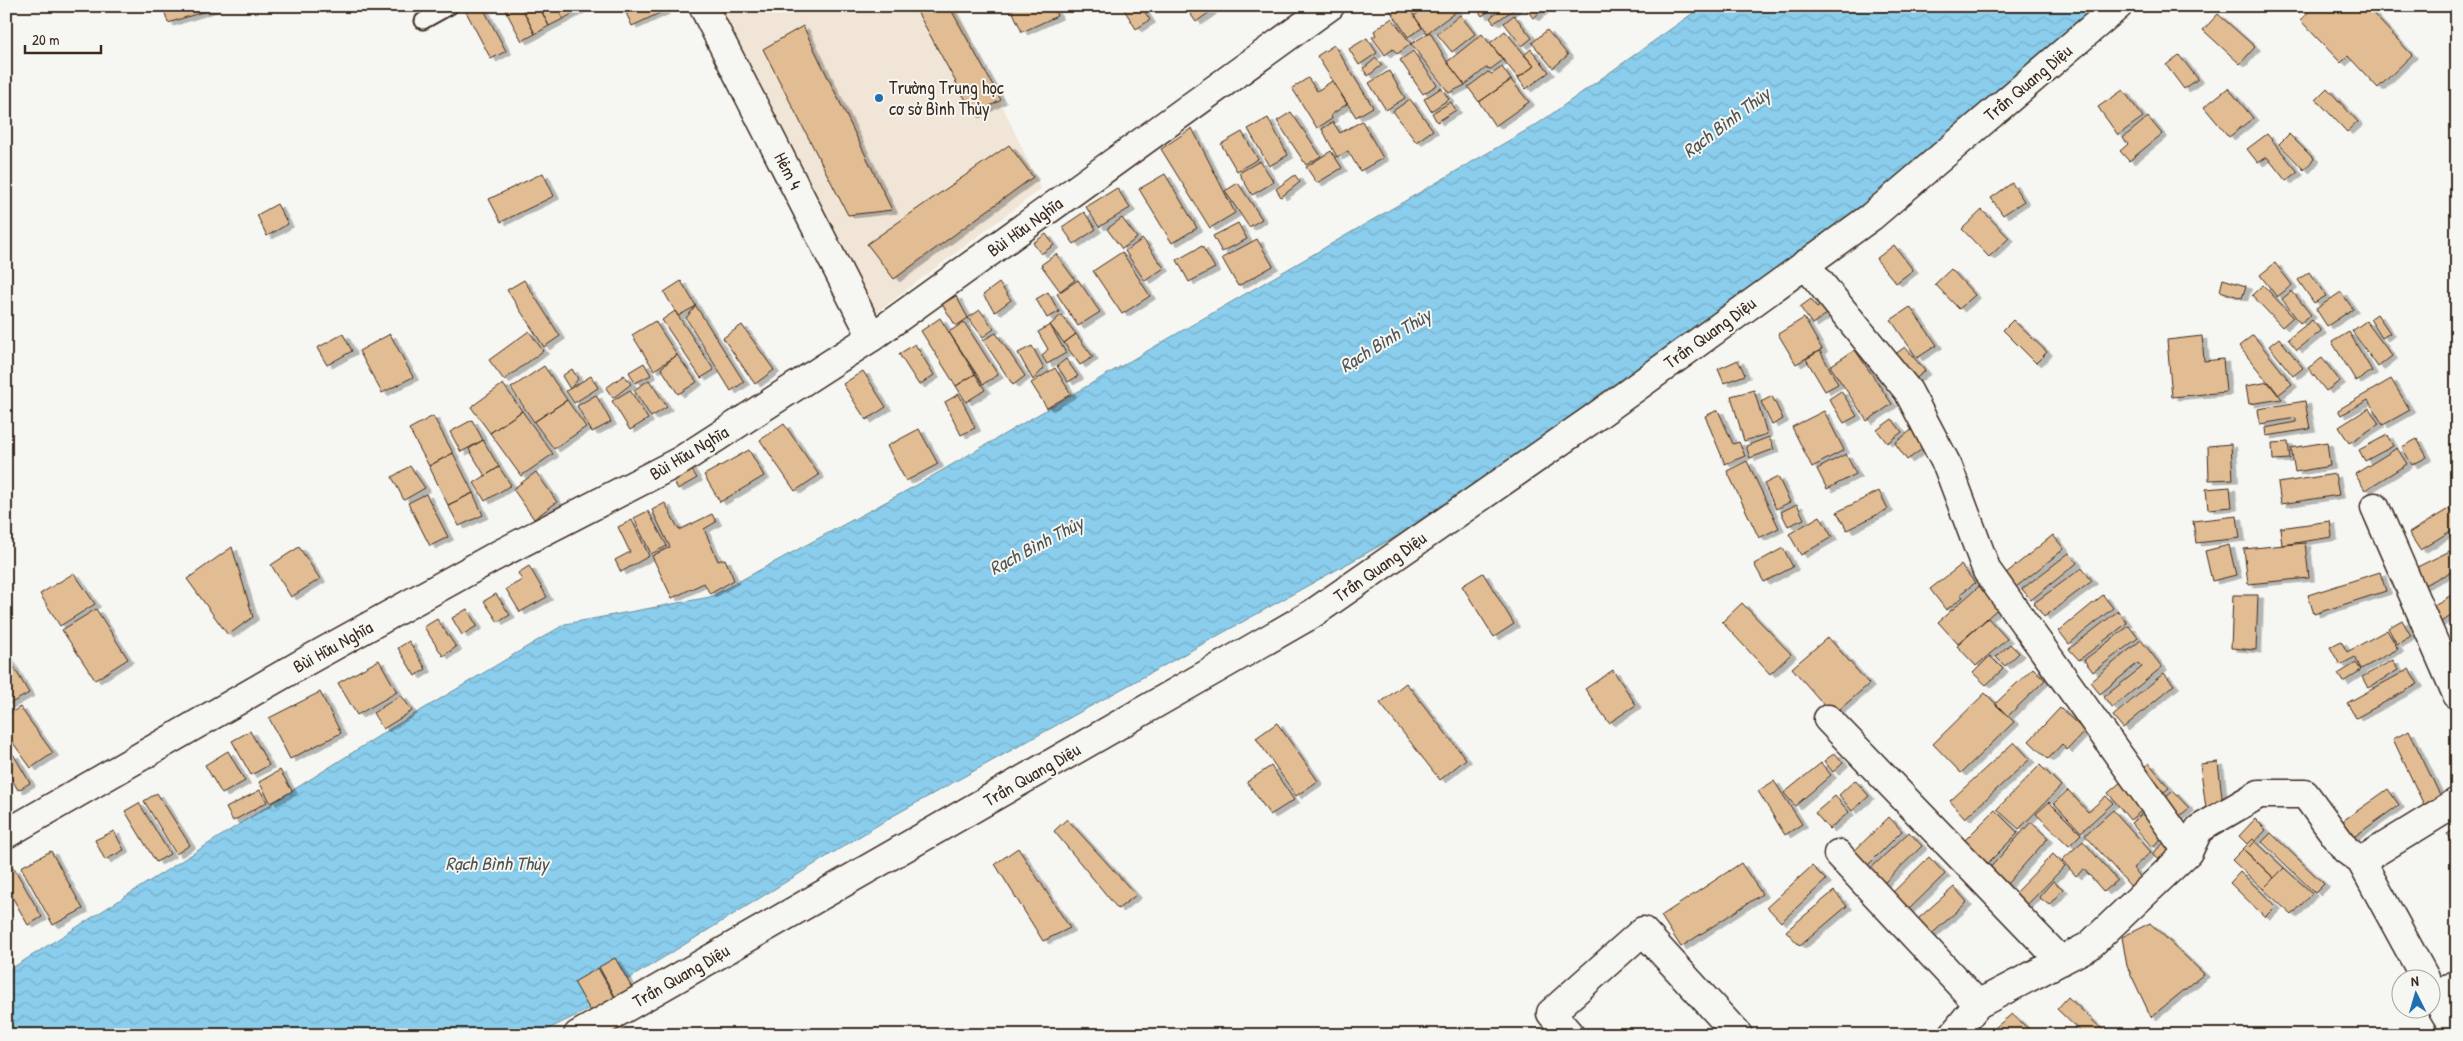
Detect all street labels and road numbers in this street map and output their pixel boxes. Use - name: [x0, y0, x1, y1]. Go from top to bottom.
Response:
- street label: Trần Quang Diệu: [1978, 38, 2077, 127]
- street label: Hẻm 4: [769, 148, 808, 194]
- street label: Bùi Hữu Nghĩa: [982, 191, 1068, 262]
- street label: Trần Quang Diệu: [1659, 291, 1761, 374]
- street label: Bùi Hữu Nghĩa: [645, 419, 733, 486]
- street label: Trần Quang Diệu: [1328, 525, 1431, 608]
- street label: Bùi Hữu Nghĩa: [288, 614, 377, 679]
- street label: Trần Quang Diệu: [979, 737, 1085, 812]
- street label: Trần Quang Diệu: [628, 938, 734, 1013]

